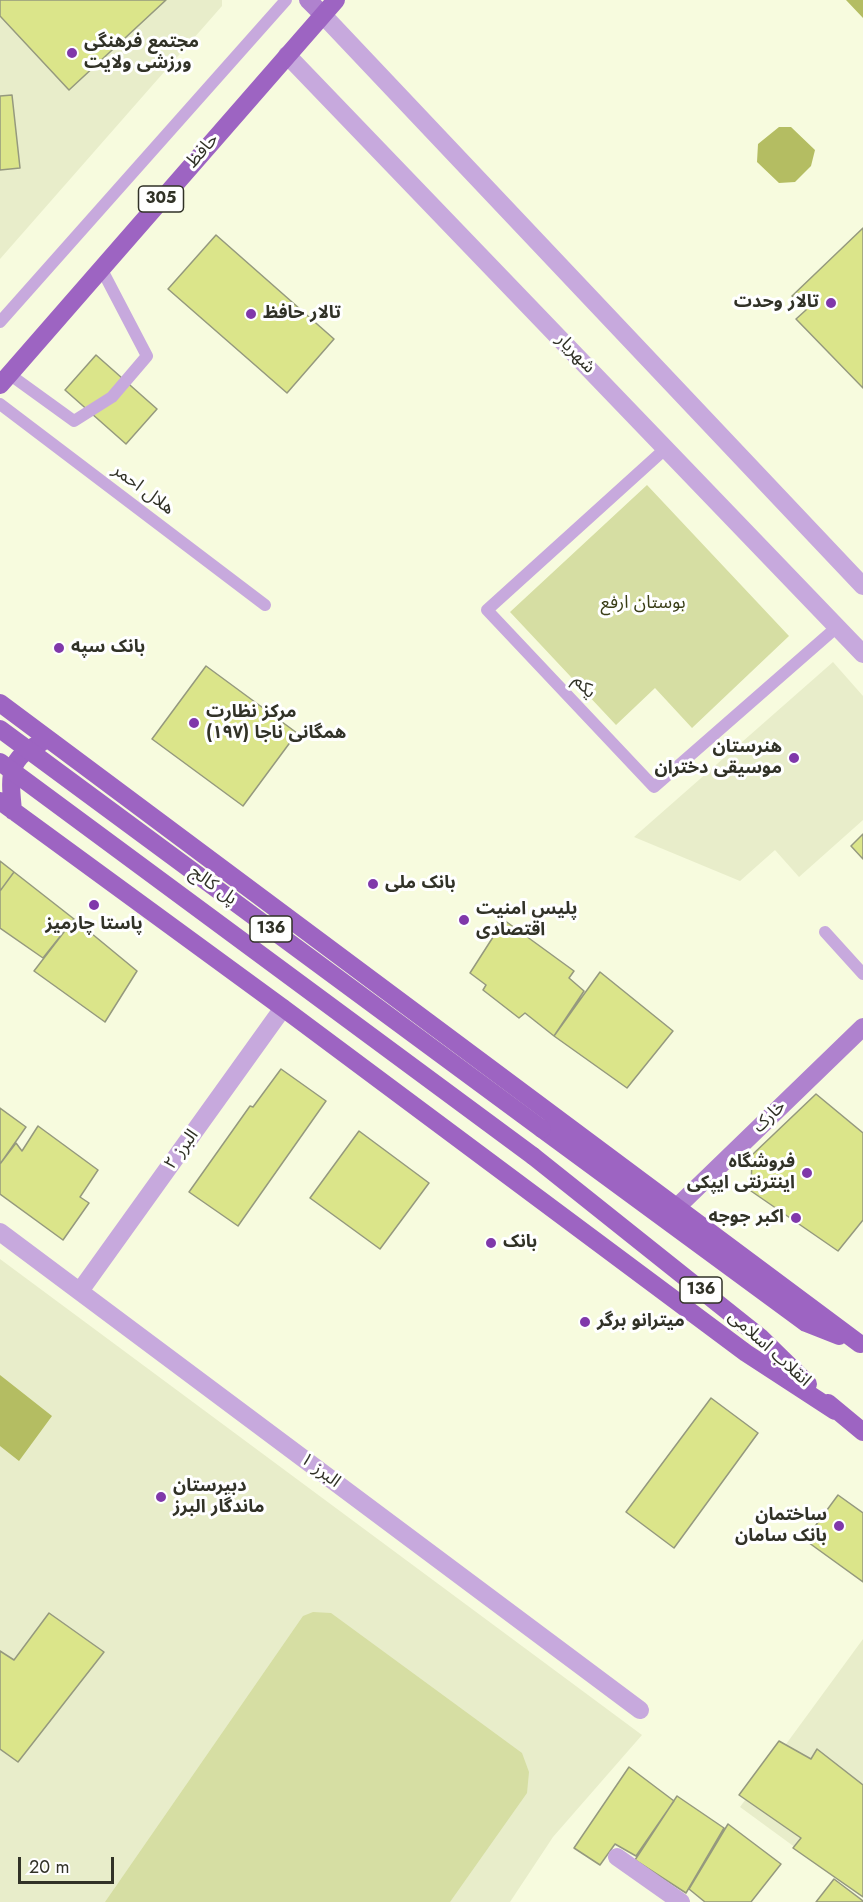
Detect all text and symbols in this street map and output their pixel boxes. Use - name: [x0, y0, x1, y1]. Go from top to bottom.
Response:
- place label: مجتمع فرهنگی ورزشی ولایت: [84, 32, 199, 74]
- marker: مجتمع فرهنگی ورزشی ولایت: [65, 46, 79, 60]
- street label: حافظ: [182, 129, 224, 173]
- road number: 305: [138, 186, 184, 212]
- place label: تالار وحدت: [734, 292, 819, 314]
- marker: تالار وحدت: [824, 296, 838, 310]
- place label: تالار حافظ: [263, 303, 341, 325]
- marker: تالار حافظ: [244, 307, 258, 321]
- street label: شهریار: [551, 330, 599, 378]
- street label: هلال احمر: [108, 460, 178, 520]
- park label: بوستان ارفع: [600, 593, 686, 615]
- place label: بانک سپه: [71, 637, 145, 659]
- marker: بانک سپه: [52, 641, 66, 655]
- street label: یکم: [568, 671, 600, 703]
- place label: مرکز نظارت همگانی ناجا (۱۹۷): [206, 702, 346, 744]
- marker: مرکز نظارت همگانی ناجا (۱۹۷): [187, 716, 201, 730]
- place label: هنرستان موسیقی دختران: [654, 737, 782, 780]
- marker: هنرستان موسیقی دختران: [787, 751, 801, 765]
- street label: پل کالج: [185, 862, 241, 910]
- place label: بانک ملی: [385, 873, 456, 895]
- marker: بانک ملی: [366, 877, 380, 891]
- marker: پاستا چارمیز: [87, 898, 101, 912]
- place label: پلیس امنیت اقتصادی: [476, 899, 578, 942]
- marker: پلیس امنیت اقتصادی: [457, 913, 471, 927]
- place label: پاستا چارمیز: [45, 914, 143, 936]
- road number: 136: [250, 916, 292, 942]
- street label: خارک: [749, 1096, 791, 1138]
- street label: البرز ۲: [160, 1126, 204, 1174]
- place label: فروشگاه اینترنتی ایپکی: [687, 1152, 795, 1194]
- marker: فروشگاه اینترنتی ایپکی: [800, 1166, 814, 1180]
- place label: اکبر جوجه: [708, 1207, 784, 1229]
- marker: اکبر جوجه: [789, 1211, 803, 1225]
- place label: بانک: [503, 1232, 537, 1254]
- marker: بانک: [484, 1236, 498, 1250]
- road number: 136: [680, 1277, 722, 1303]
- street label: انقلاب اسلامی: [723, 1306, 815, 1392]
- place label: میترانو برگر: [597, 1311, 685, 1333]
- marker: میترانو برگر: [578, 1315, 592, 1329]
- street label: البرز ۱: [296, 1449, 344, 1493]
- place label: دبیرستان ماندگار البرز: [173, 1476, 264, 1518]
- marker: دبیرستان ماندگار البرز: [154, 1490, 168, 1504]
- place label: ساختمان بانک سامان: [735, 1505, 827, 1547]
- marker: ساختمان بانک سامان: [832, 1519, 846, 1533]
- scale bar: [21, 1845, 117, 1883]
- text: 20 m: [29, 1854, 69, 1880]

